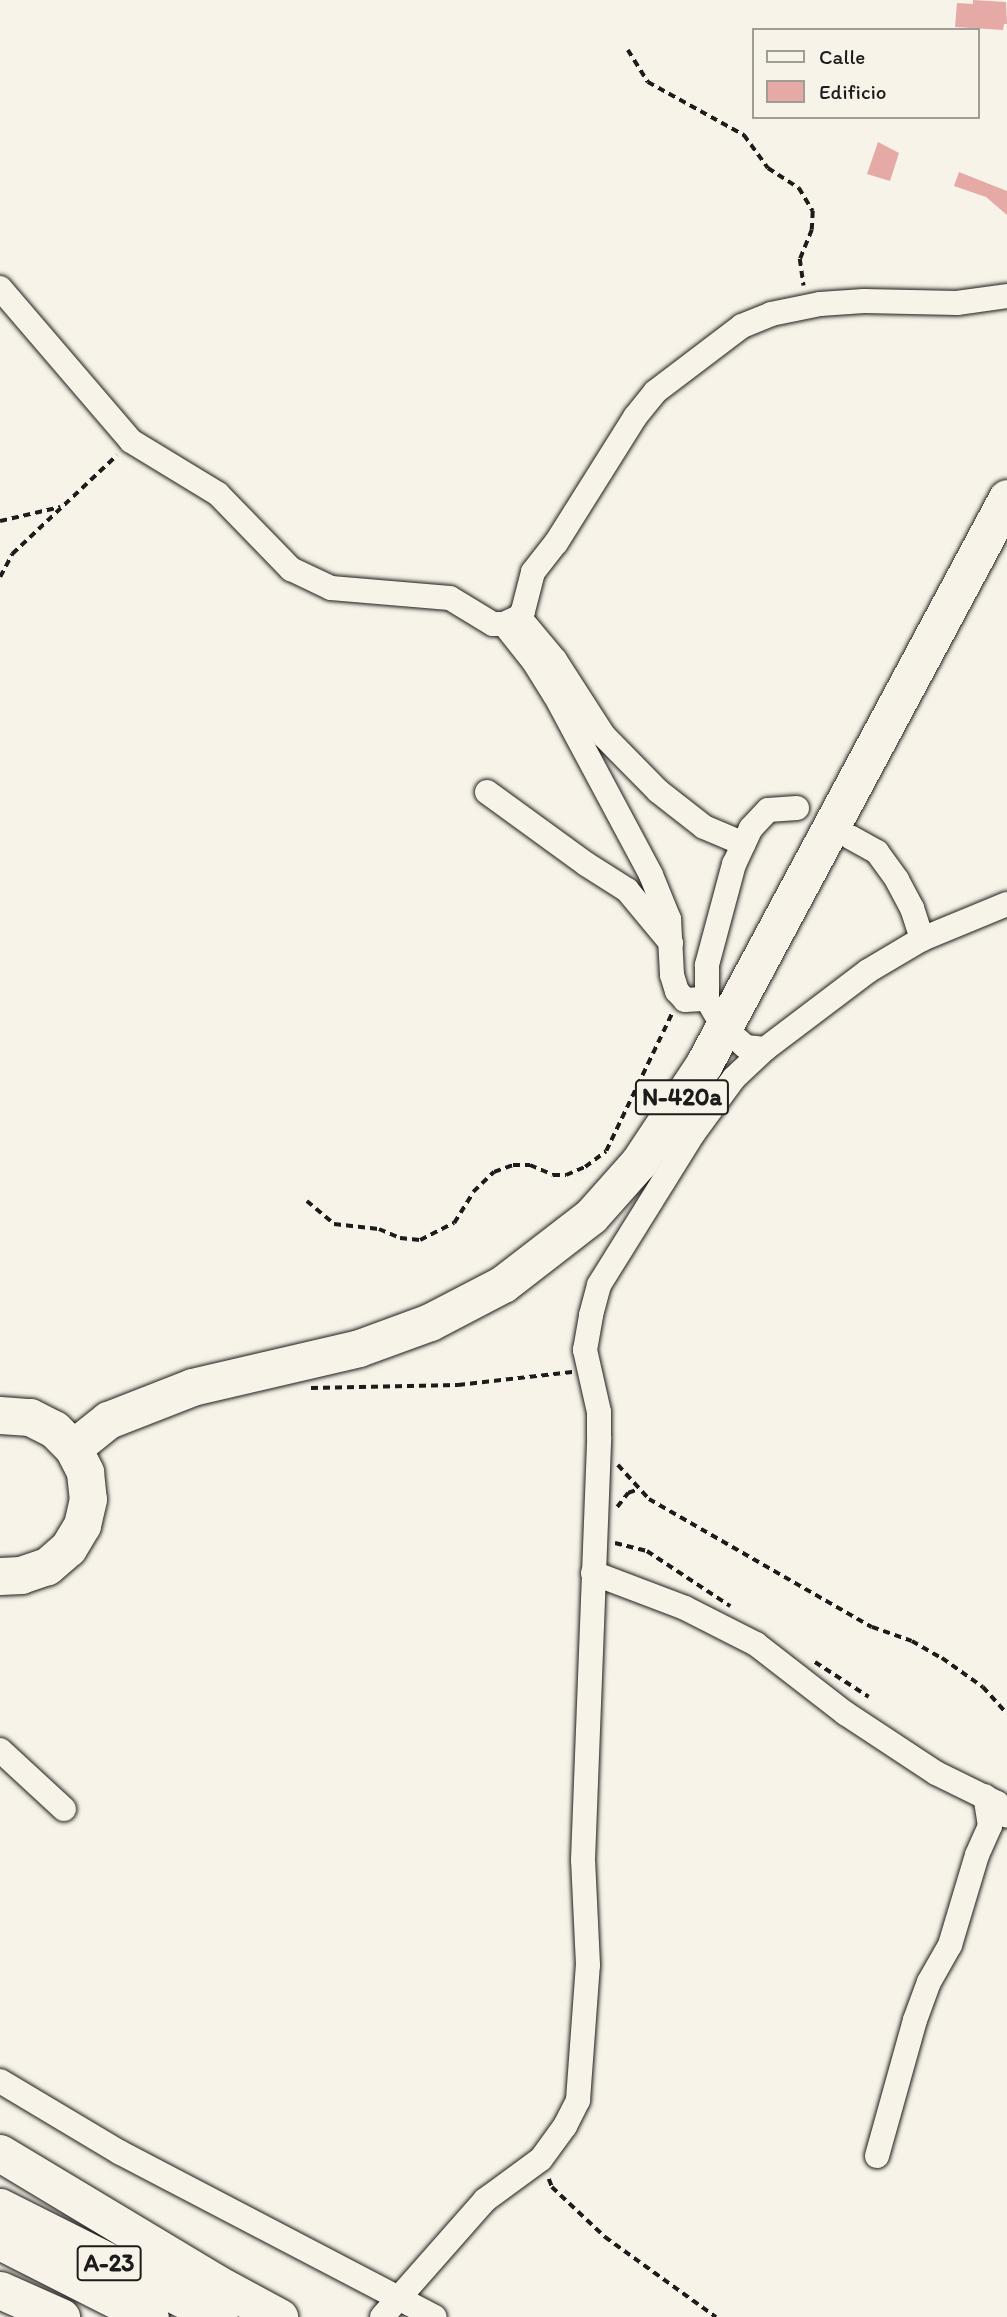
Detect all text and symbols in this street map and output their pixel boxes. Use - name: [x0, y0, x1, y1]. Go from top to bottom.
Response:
- legend: [752, 28, 979, 119]
- text: Calle: [819, 44, 865, 69]
- text: Edificio: [819, 79, 887, 104]
- road number: N-420a: [635, 1077, 729, 1118]
- road number: A-23: [76, 2242, 142, 2284]

